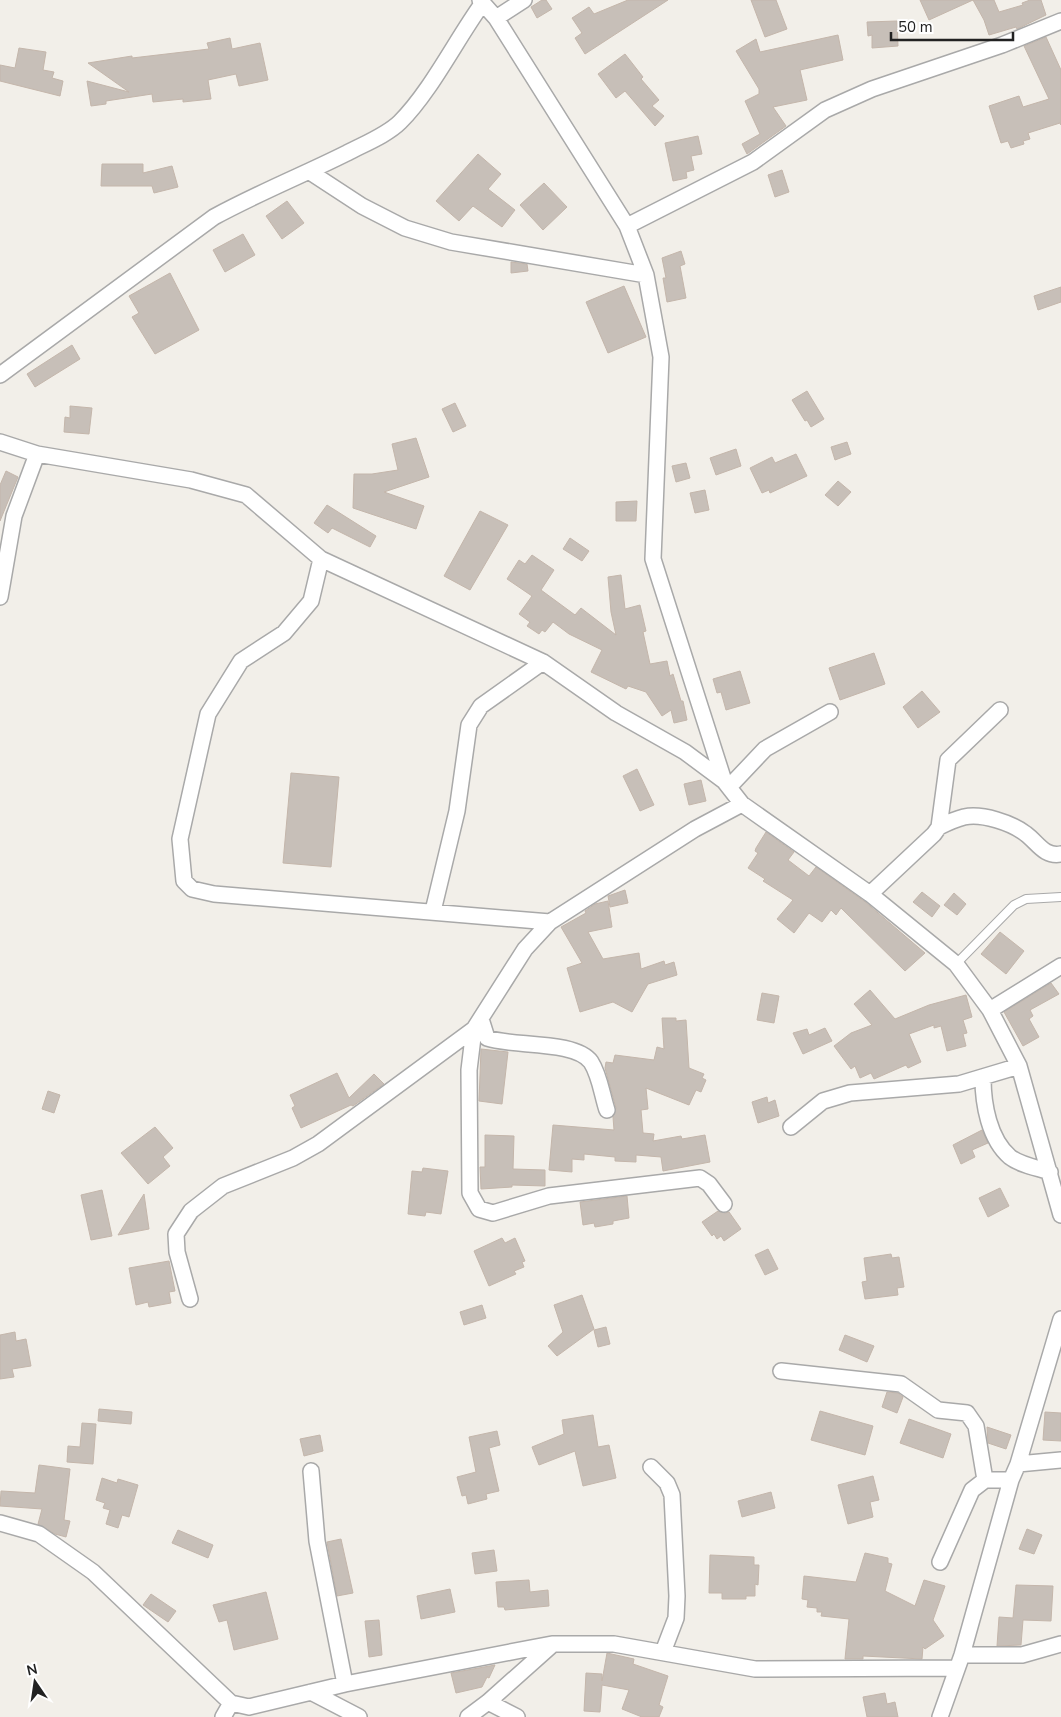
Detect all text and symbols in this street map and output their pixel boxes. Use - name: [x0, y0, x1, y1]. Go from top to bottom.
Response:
- scale bar: [891, 10, 1014, 42]
- text: 50 m: [898, 17, 933, 37]
- north arrow: [10, 1657, 60, 1707]
- text: N: [25, 1659, 39, 1680]

